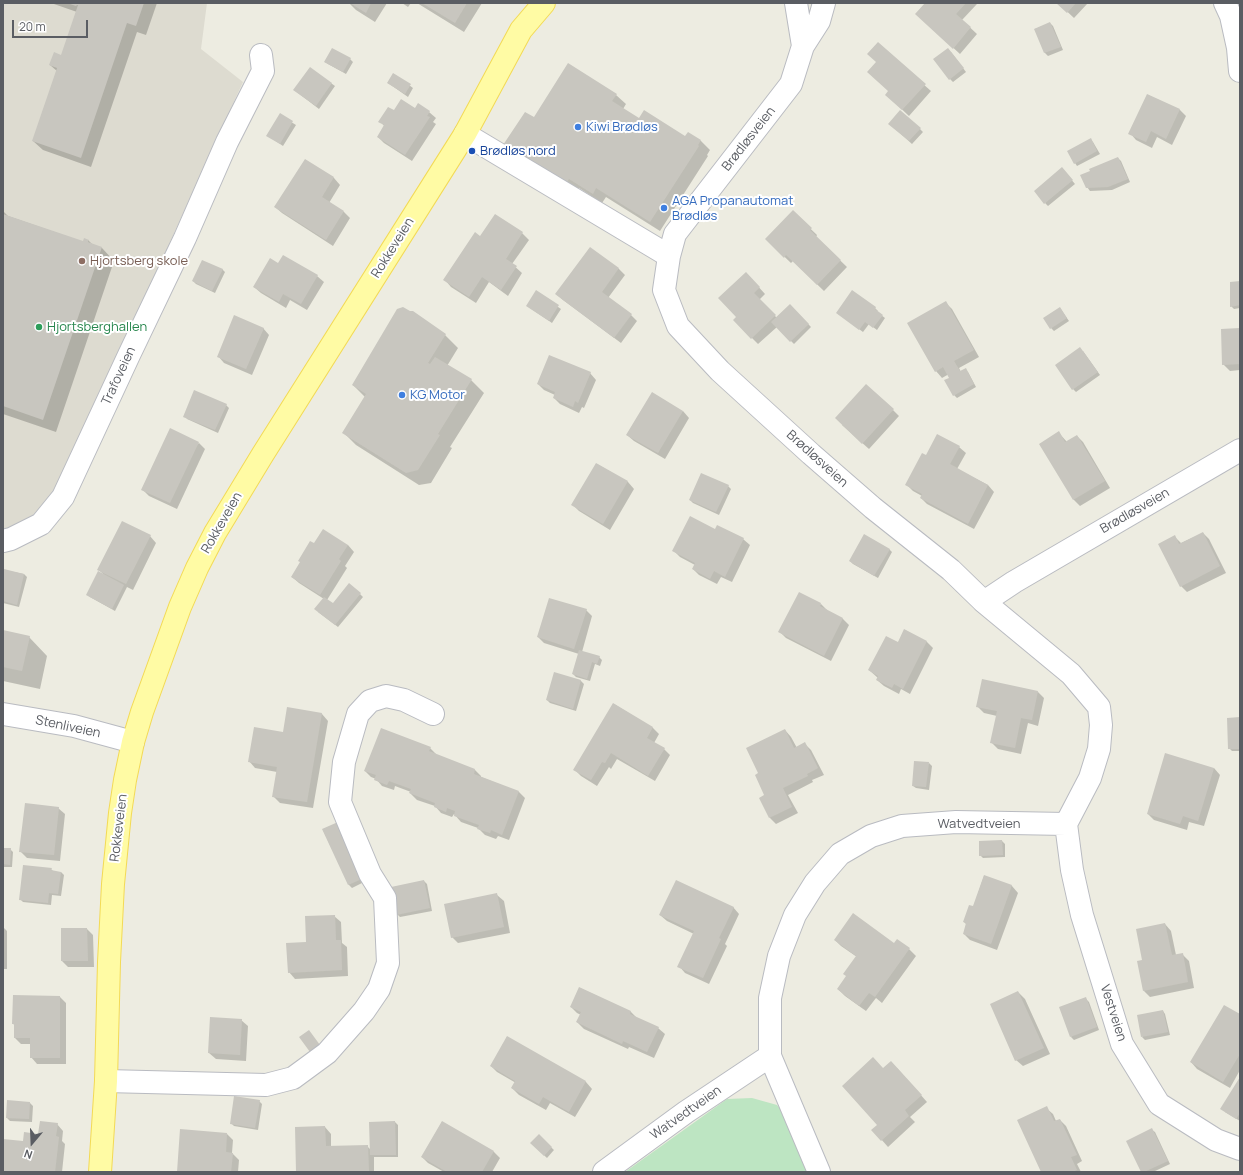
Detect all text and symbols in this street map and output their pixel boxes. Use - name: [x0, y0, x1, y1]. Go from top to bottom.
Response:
- scale bar: [14, 12, 90, 38]
- text: 20 m: [19, 18, 46, 35]
- street label: Brødløsveien: [719, 104, 779, 174]
- place label: Kiwi Brødløs: [586, 119, 658, 135]
- marker: Kiwi Brødløs: [573, 122, 583, 132]
- place label: Brødløs nord: [480, 143, 556, 159]
- marker: Brødløs nord: [467, 146, 477, 156]
- place label: AGA Propanautomat Brødløs: [672, 193, 793, 224]
- marker: AGA Propanautomat Brødløs: [659, 203, 669, 213]
- street label: Rokkeveien: [368, 215, 418, 281]
- place label: Hjortsberg skole: [90, 253, 188, 269]
- marker: Hjortsberg skole: [77, 256, 87, 266]
- place label: Hjortsberghallen: [47, 319, 147, 335]
- marker: Hjortsberghallen: [34, 322, 44, 332]
- street label: Trafoveien: [99, 344, 139, 408]
- place label: KG Motor: [410, 387, 465, 403]
- marker: KG Motor: [397, 390, 407, 400]
- street label: Brødløsveien: [783, 427, 851, 491]
- street label: Brødløsveien: [1098, 485, 1172, 537]
- street label: Rokkeveien: [198, 490, 246, 556]
- street label: Stenliveien: [34, 712, 102, 742]
- street label: Rokkeveien: [107, 793, 131, 863]
- street label: Watvedtveien: [938, 816, 1020, 832]
- street label: Vestveien: [1096, 983, 1130, 1043]
- street label: Watvedtveien: [648, 1083, 724, 1143]
- north arrow: [12, 1123, 52, 1163]
- text: N: [22, 1146, 34, 1163]

